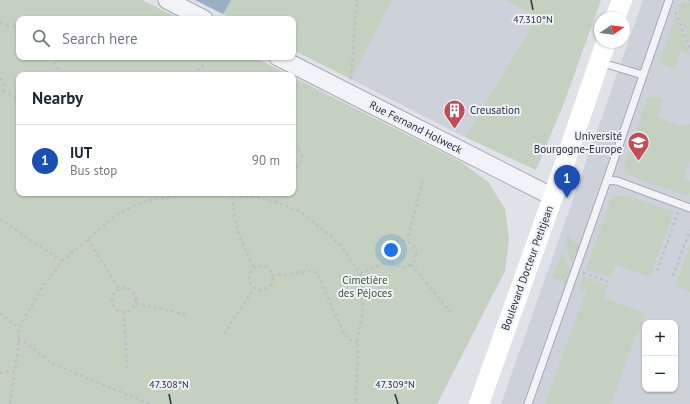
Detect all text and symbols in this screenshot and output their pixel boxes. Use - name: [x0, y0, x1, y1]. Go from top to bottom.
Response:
- north arrow: [594, 12, 630, 48]
- text: 47.310°N: [513, 13, 553, 26]
- search box: [16, 16, 296, 60]
- icon: search: [30, 27, 52, 49]
- text: Search here: [62, 29, 138, 48]
- text: Nearby: [32, 87, 83, 109]
- building icon: Creusation: [442, 97, 468, 130]
- street label: Rue Fernand Holweck: [367, 98, 465, 157]
- place label: Creusation: [470, 103, 520, 117]
- place label: Université Bourgogne-Europe: [534, 129, 622, 156]
- school or university icon: Université Bourgogne-Europe: [625, 129, 651, 162]
- text: IUT: [70, 143, 92, 162]
- text: 1: [41, 152, 49, 169]
- text: 90 m: [252, 152, 280, 169]
- text: Bus stop: [70, 162, 117, 179]
- pin: 1: [554, 165, 580, 198]
- street label: Boulevard Docteur Petitjean: [498, 204, 556, 332]
- your location: [381, 240, 401, 260]
- park label: Cimetière des Péjoces: [338, 273, 392, 300]
- map controls: [642, 320, 678, 392]
- button: +: [642, 320, 678, 356]
- button: −: [642, 356, 678, 392]
- text: 47.308°N: [149, 378, 189, 391]
- text: 47.309°N: [375, 378, 415, 391]

